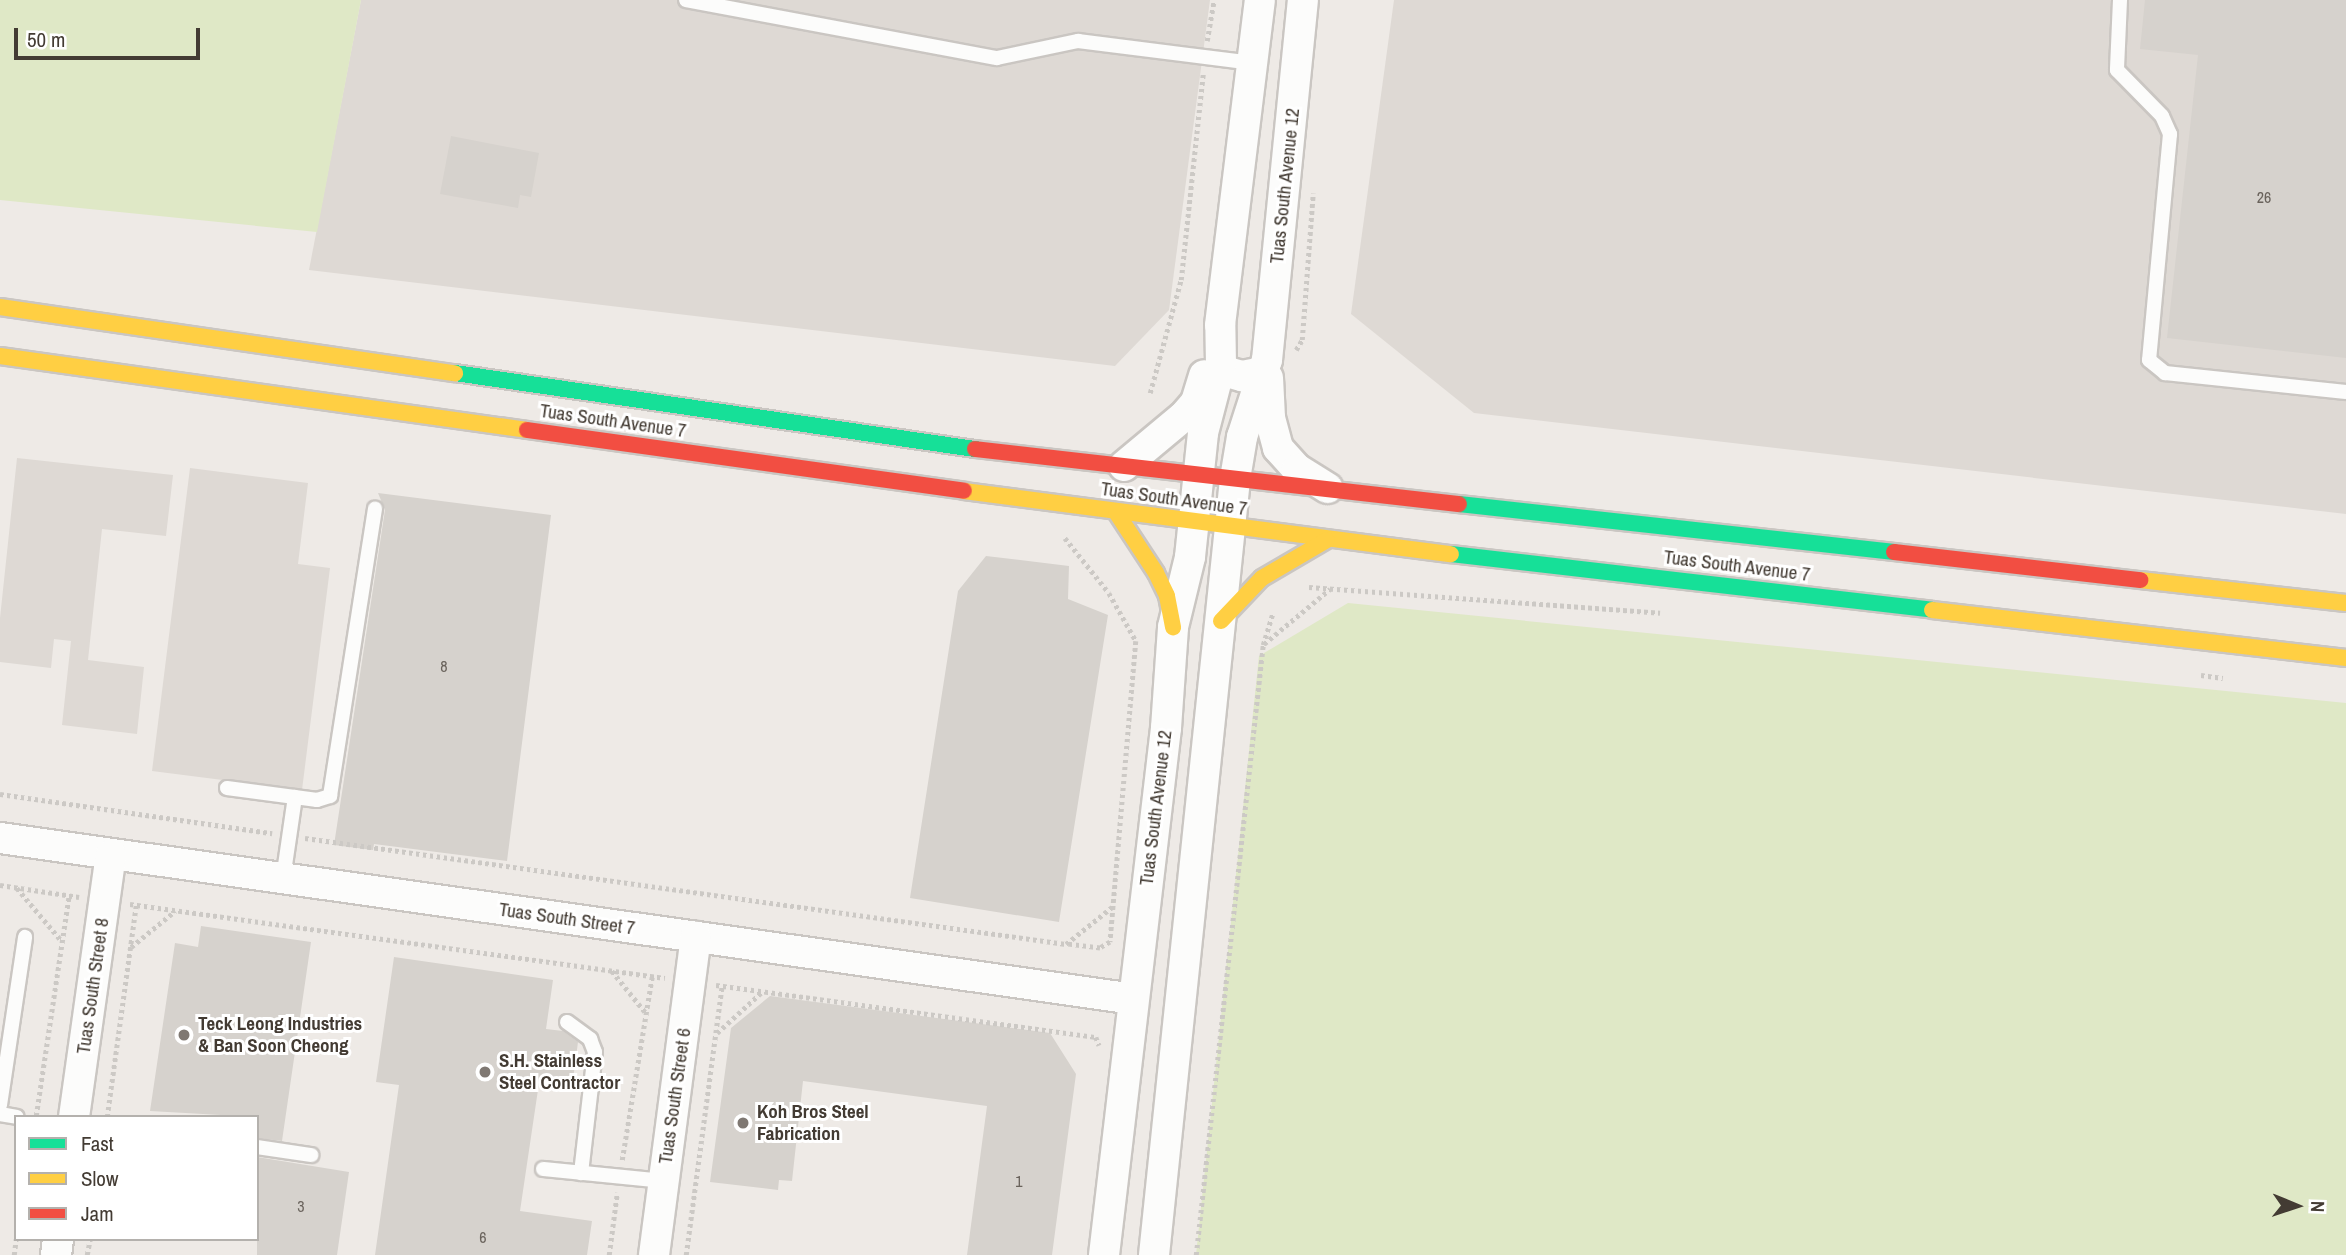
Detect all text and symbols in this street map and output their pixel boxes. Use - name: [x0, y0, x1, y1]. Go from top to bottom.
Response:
- scale bar: [18, 14, 203, 58]
- text: 50 m: [27, 25, 65, 54]
- street label: Tuas South Avenue 12: [1265, 107, 1305, 265]
- house number: 26: [2257, 187, 2271, 207]
- street label: Tuas South Avenue 7: [538, 399, 688, 443]
- street label: Tuas South Avenue 7: [1099, 477, 1249, 521]
- street label: Tuas South Avenue 7: [1662, 546, 1812, 586]
- house number: 8: [440, 656, 448, 676]
- street label: Tuas South Avenue 12: [1135, 729, 1177, 887]
- street label: Tuas South Street 7: [497, 898, 637, 940]
- street label: Tuas South Street 8: [72, 916, 114, 1056]
- place label: Teck Leong Industries & Ban Soon Cheong: [198, 1013, 362, 1057]
- street label: Tuas South Street 6: [654, 1026, 696, 1166]
- marker: Teck Leong Industries & Ban Soon Cheong: [176, 1027, 192, 1043]
- place label: S.H. Stainless Steel Contractor: [499, 1050, 620, 1094]
- marker: S.H. Stainless Steel Contractor: [477, 1064, 493, 1080]
- place label: Koh Bros Steel Fabrication: [757, 1101, 869, 1145]
- legend: [14, 1115, 259, 1241]
- marker: Koh Bros Steel Fabrication: [735, 1115, 751, 1131]
- text: Fast: [81, 1129, 114, 1158]
- text: Slow: [81, 1164, 118, 1193]
- house number: 1: [1015, 1171, 1023, 1191]
- north arrow: [2262, 1171, 2332, 1241]
- house number: 3: [297, 1196, 305, 1216]
- text: Jam: [81, 1199, 114, 1228]
- text: N: [2305, 1201, 2331, 1213]
- house number: 6: [479, 1227, 487, 1247]

